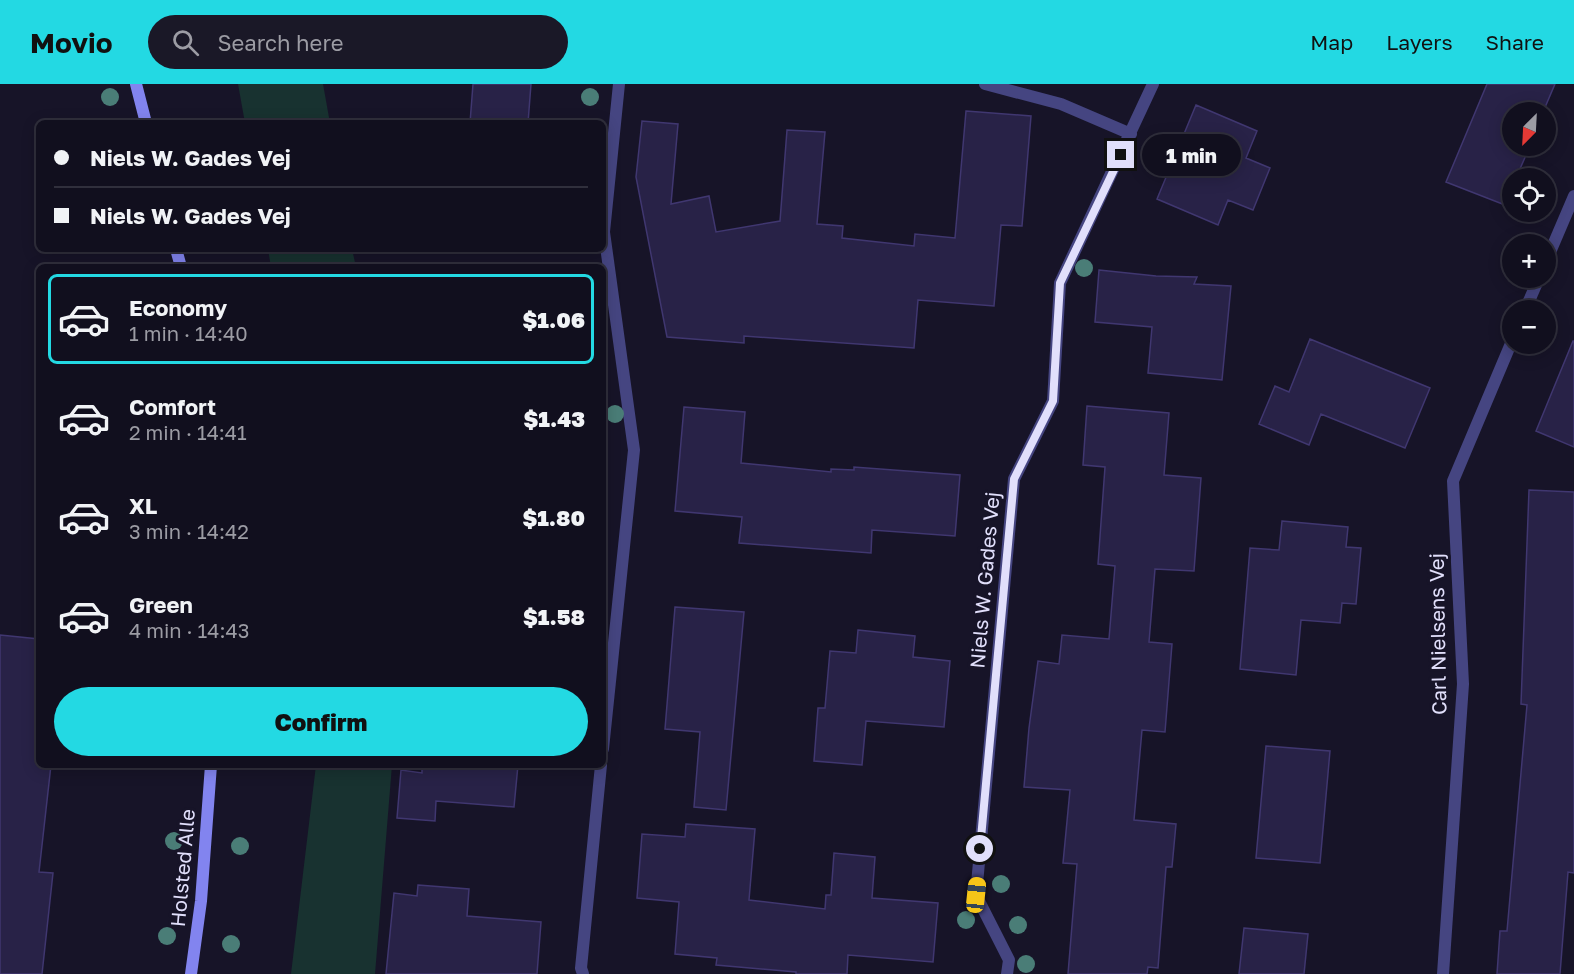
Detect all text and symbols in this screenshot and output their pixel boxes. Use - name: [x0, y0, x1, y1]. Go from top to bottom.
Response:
- search box: [148, 15, 568, 69]
- text: Movio: [30, 26, 112, 59]
- icon: search: [169, 26, 202, 59]
- text: Search here: [217, 29, 344, 56]
- text: Map: [1310, 29, 1353, 55]
- text: Layers: [1386, 29, 1453, 55]
- text: Share: [1486, 29, 1544, 55]
- north arrow: [1502, 102, 1556, 156]
- map controls: [1502, 102, 1556, 354]
- callout: 1 min: [1142, 134, 1241, 176]
- route end: [1107, 141, 1134, 168]
- text: 1 min: [1166, 143, 1217, 167]
- text: Niels W. Gades Vej: [90, 144, 291, 171]
- button: locate: [1502, 168, 1556, 222]
- text: Niels W. Gades Vej: [90, 202, 291, 229]
- button: +: [1502, 234, 1556, 288]
- icon: car: [57, 292, 111, 346]
- text: Economy: [129, 294, 227, 321]
- button: −: [1502, 300, 1556, 354]
- text: $1.06: [523, 306, 585, 333]
- text: 1 min · 14:40: [129, 321, 248, 345]
- icon: car: [57, 391, 111, 445]
- text: Comfort: [129, 393, 216, 420]
- text: $1.43: [524, 405, 585, 432]
- text: 2 min · 14:41: [129, 420, 247, 444]
- icon: car: [57, 490, 111, 544]
- street label: Niels W. Gades Vej: [964, 491, 1004, 669]
- text: XL: [129, 492, 157, 519]
- text: $1.80: [522, 504, 585, 531]
- text: 3 min · 14:42: [129, 519, 249, 543]
- street label: Carl Nielsens Vej: [1424, 553, 1450, 715]
- icon: car: [57, 589, 111, 643]
- text: Green: [129, 591, 193, 618]
- text: $1.58: [523, 603, 585, 630]
- text: 4 min · 14:43: [129, 618, 249, 642]
- button: Confirm: [54, 687, 588, 756]
- street label: Holsted Alle: [165, 808, 199, 928]
- route start: [966, 835, 993, 862]
- car: [965, 876, 987, 914]

